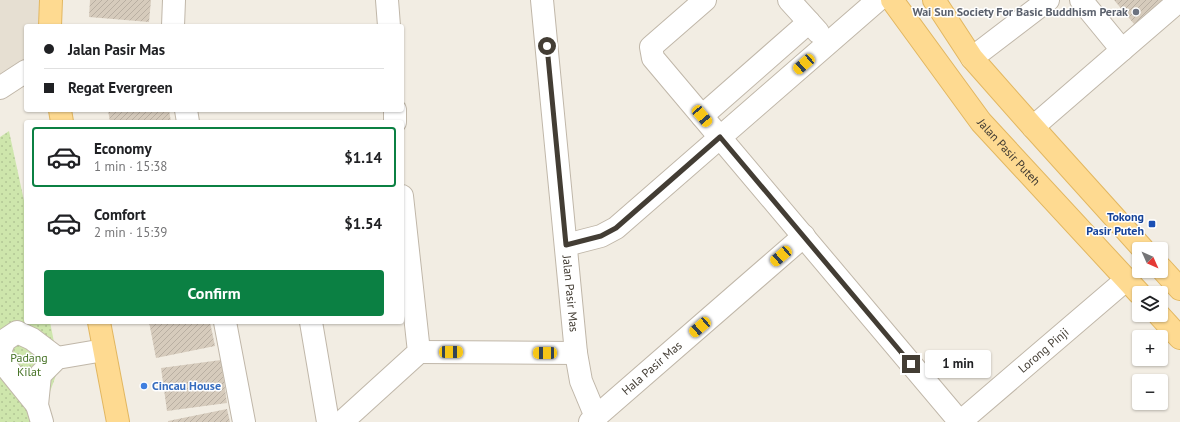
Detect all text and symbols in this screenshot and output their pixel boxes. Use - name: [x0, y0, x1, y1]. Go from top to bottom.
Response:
- place label: Wai Sun Society For Basic Buddhism Perak: [912, 4, 1128, 19]
- marker: Wai Sun Society For Basic Buddhism Perak: [1131, 7, 1141, 17]
- route start: [538, 37, 556, 55]
- text: Jalan Pasir Mas: [68, 40, 165, 59]
- car: [791, 52, 817, 76]
- text: Regat Evergreen: [68, 78, 173, 97]
- car: [690, 103, 714, 129]
- street label: Jalan Pasir Puteh: [974, 115, 1044, 188]
- icon: car: [46, 139, 82, 175]
- text: Economy: [94, 139, 152, 158]
- text: $1.14: [344, 148, 382, 167]
- text: 1 min · 15:38: [94, 158, 167, 175]
- icon: car: [46, 205, 82, 241]
- text: Comfort: [94, 205, 146, 224]
- place label: Tokong Pasir Puteh: [1086, 209, 1144, 238]
- text: $1.54: [344, 214, 382, 233]
- marker: Tokong Pasir Puteh: [1147, 219, 1157, 229]
- text: 2 min · 15:39: [94, 224, 167, 241]
- north arrow: [1132, 242, 1168, 278]
- map controls: [1132, 242, 1168, 410]
- car: [768, 244, 794, 268]
- street label: Jalan Pasir Mas: [560, 254, 582, 333]
- button: Confirm: [44, 270, 384, 316]
- button: layers: [1132, 286, 1168, 322]
- car: [687, 315, 713, 339]
- street label: Lorong Pinji: [1015, 324, 1072, 376]
- button: +: [1132, 330, 1168, 366]
- street label: Hala Pasir Mas: [618, 338, 685, 398]
- car: [439, 346, 463, 358]
- car: [533, 347, 557, 359]
- park label: Padang Kilat: [10, 350, 48, 379]
- callout: 1 min: [925, 350, 991, 378]
- route end: [902, 355, 920, 373]
- text: 1 min: [942, 355, 974, 372]
- button: −: [1132, 374, 1168, 410]
- place label: Cincau House: [152, 378, 221, 393]
- marker: Cincau House: [139, 381, 149, 391]

